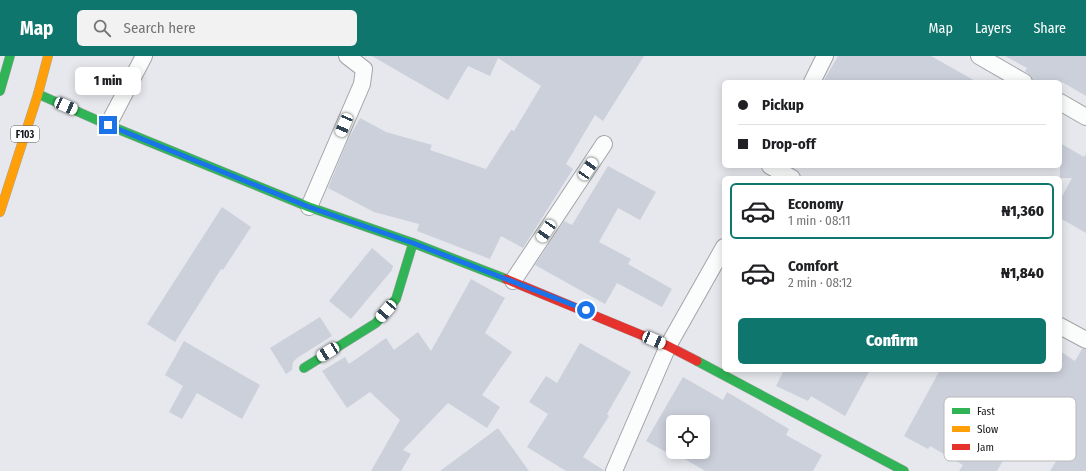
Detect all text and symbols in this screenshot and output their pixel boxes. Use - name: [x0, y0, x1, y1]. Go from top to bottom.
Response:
- search box: [77, 10, 357, 46]
- text: Map: [20, 17, 53, 40]
- icon: search: [91, 17, 113, 39]
- text: Search here: [123, 19, 196, 37]
- text: Map: [929, 20, 953, 37]
- text: Layers: [975, 20, 1011, 37]
- text: Share: [1033, 20, 1066, 37]
- callout: 1 min: [75, 67, 141, 95]
- text: 1 min: [94, 73, 122, 88]
- car: [53, 96, 79, 116]
- text: Pickup: [762, 96, 804, 114]
- car: [334, 112, 354, 138]
- route end: [99, 116, 117, 134]
- road number: F103: [11, 126, 39, 142]
- text: Drop-off: [762, 135, 816, 153]
- car: [576, 156, 600, 182]
- icon: car: [740, 193, 776, 229]
- text: Economy: [788, 195, 843, 213]
- text: ₦1,360: [1002, 202, 1044, 220]
- text: 1 min · 08:11: [788, 213, 851, 228]
- car: [534, 218, 558, 244]
- icon: car: [740, 255, 776, 291]
- text: Comfort: [788, 257, 839, 275]
- text: ₦1,840: [1001, 264, 1044, 282]
- text: 2 min · 08:12: [788, 275, 852, 290]
- car: [374, 298, 398, 324]
- route start: [577, 301, 595, 319]
- button: Confirm: [738, 318, 1046, 364]
- car: [641, 330, 667, 350]
- car: [315, 341, 341, 363]
- legend: [944, 397, 1076, 461]
- text: Fast: [977, 405, 995, 418]
- map controls: [666, 415, 710, 459]
- button: locate: [666, 415, 710, 459]
- text: Slow: [977, 423, 998, 436]
- text: Jam: [977, 441, 994, 454]

